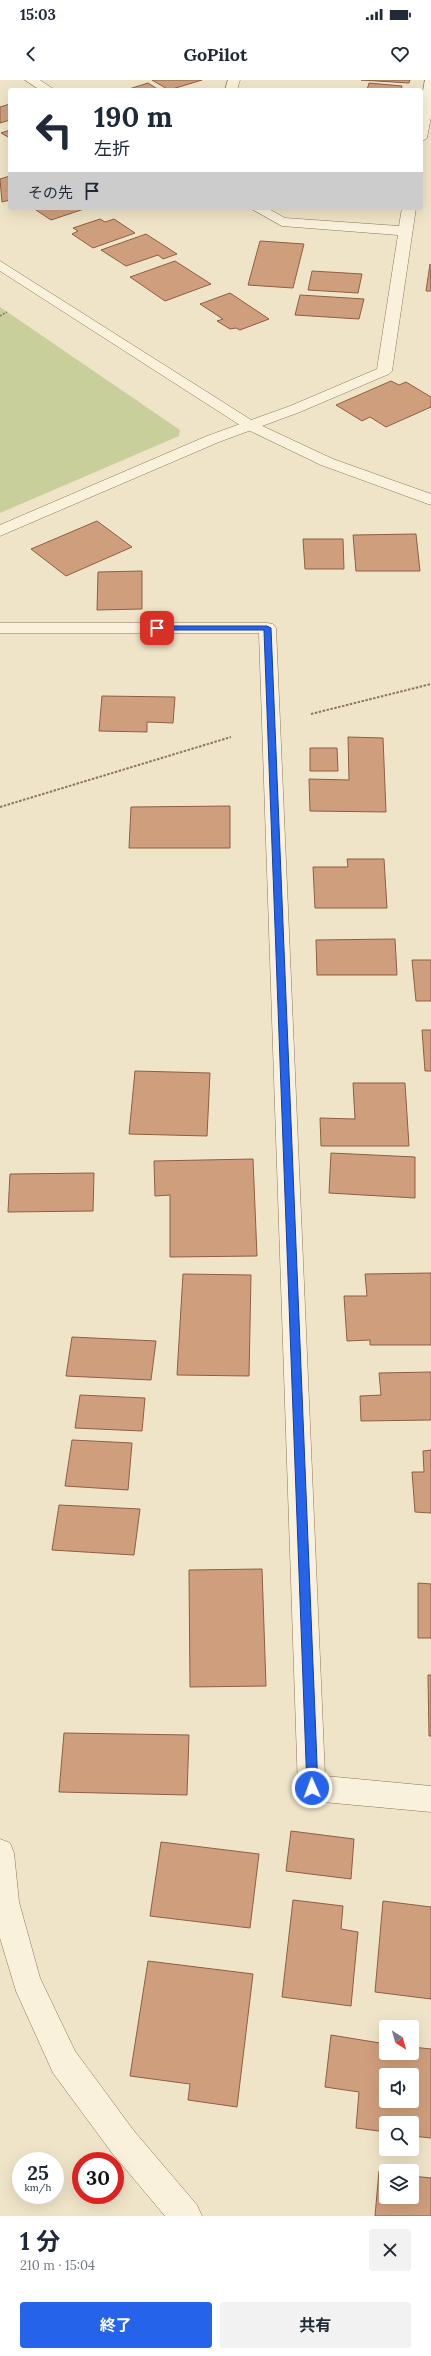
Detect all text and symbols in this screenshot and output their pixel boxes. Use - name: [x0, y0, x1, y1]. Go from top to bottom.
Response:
- text: 15:03: [20, 5, 56, 24]
- icon: back: [20, 43, 42, 65]
- text: GoPilot: [184, 43, 247, 66]
- icon: heart: [389, 43, 411, 65]
- text: 190 m: [94, 99, 172, 135]
- icon: left: [28, 104, 80, 156]
- text: 左折: [94, 137, 130, 160]
- icon: arrive: [81, 180, 103, 202]
- text: その先: [28, 183, 73, 202]
- pin: [140, 611, 174, 645]
- icon: arrive: [146, 617, 168, 639]
- position arrow: [291, 1767, 333, 1809]
- north arrow: [379, 2020, 419, 2060]
- map controls: [379, 2020, 419, 2204]
- button: sound: [379, 2068, 419, 2108]
- button: search: [379, 2116, 419, 2156]
- speed limit sign: 30: [72, 2152, 124, 2204]
- text: 25: [27, 2160, 49, 2185]
- button: layers: [379, 2164, 419, 2204]
- text: km/h: [24, 2181, 52, 2194]
- text: 1 分: [20, 2226, 60, 2257]
- button: close: [369, 2229, 411, 2271]
- text: 210 m · 15:04: [20, 2257, 95, 2274]
- button: 終了: [20, 2302, 212, 2348]
- button: 共有: [220, 2302, 411, 2348]

